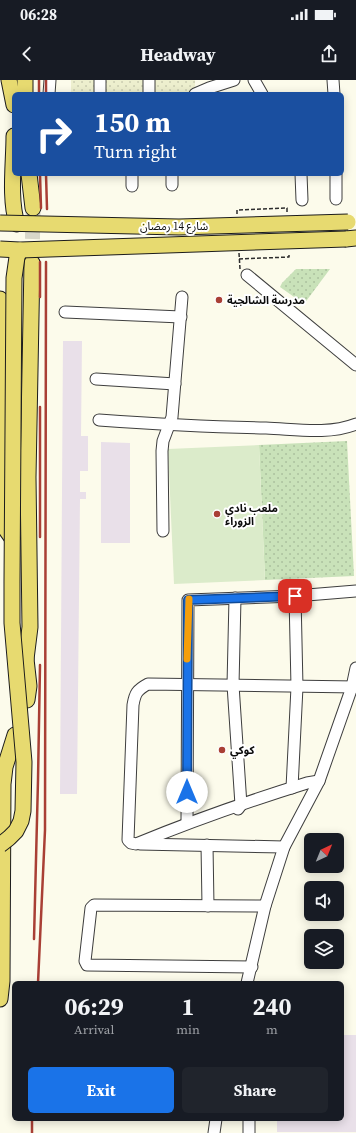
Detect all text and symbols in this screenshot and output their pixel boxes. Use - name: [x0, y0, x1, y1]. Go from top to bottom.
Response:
- text: 06:28: [20, 4, 57, 25]
- text: Headway: [140, 42, 216, 67]
- icon: back: [16, 43, 38, 65]
- icon: share: [318, 43, 340, 65]
- text: 150 m: [94, 103, 171, 141]
- icon: right: [28, 108, 80, 160]
- text: Turn right: [94, 139, 176, 164]
- street label: شارع 14 رمضان: [140, 219, 208, 234]
- place label: مدرسة الشالجية: [227, 293, 305, 308]
- marker: مدرسة الشالجية: [214, 295, 224, 305]
- place label: ملعب نادي الزوراء: [225, 501, 278, 529]
- marker: ملعب نادي الزوراء: [212, 509, 222, 519]
- pin: [278, 579, 312, 613]
- icon: arrive: [284, 585, 306, 607]
- place label: كوكي: [230, 743, 256, 759]
- marker: كوكي: [217, 745, 227, 755]
- position arrow: [166, 771, 208, 813]
- north arrow: [304, 833, 344, 873]
- map controls: [304, 833, 344, 969]
- button: sound: [304, 881, 344, 921]
- button: layers: [304, 929, 344, 969]
- text: 06:29: [65, 990, 124, 1023]
- text: 1: [182, 990, 195, 1023]
- text: 240: [252, 990, 291, 1023]
- text: Arrival: [74, 1021, 114, 1038]
- text: min: [176, 1021, 200, 1038]
- text: m: [266, 1021, 278, 1038]
- button: Exit: [28, 1067, 174, 1113]
- button: Share: [182, 1067, 328, 1113]

